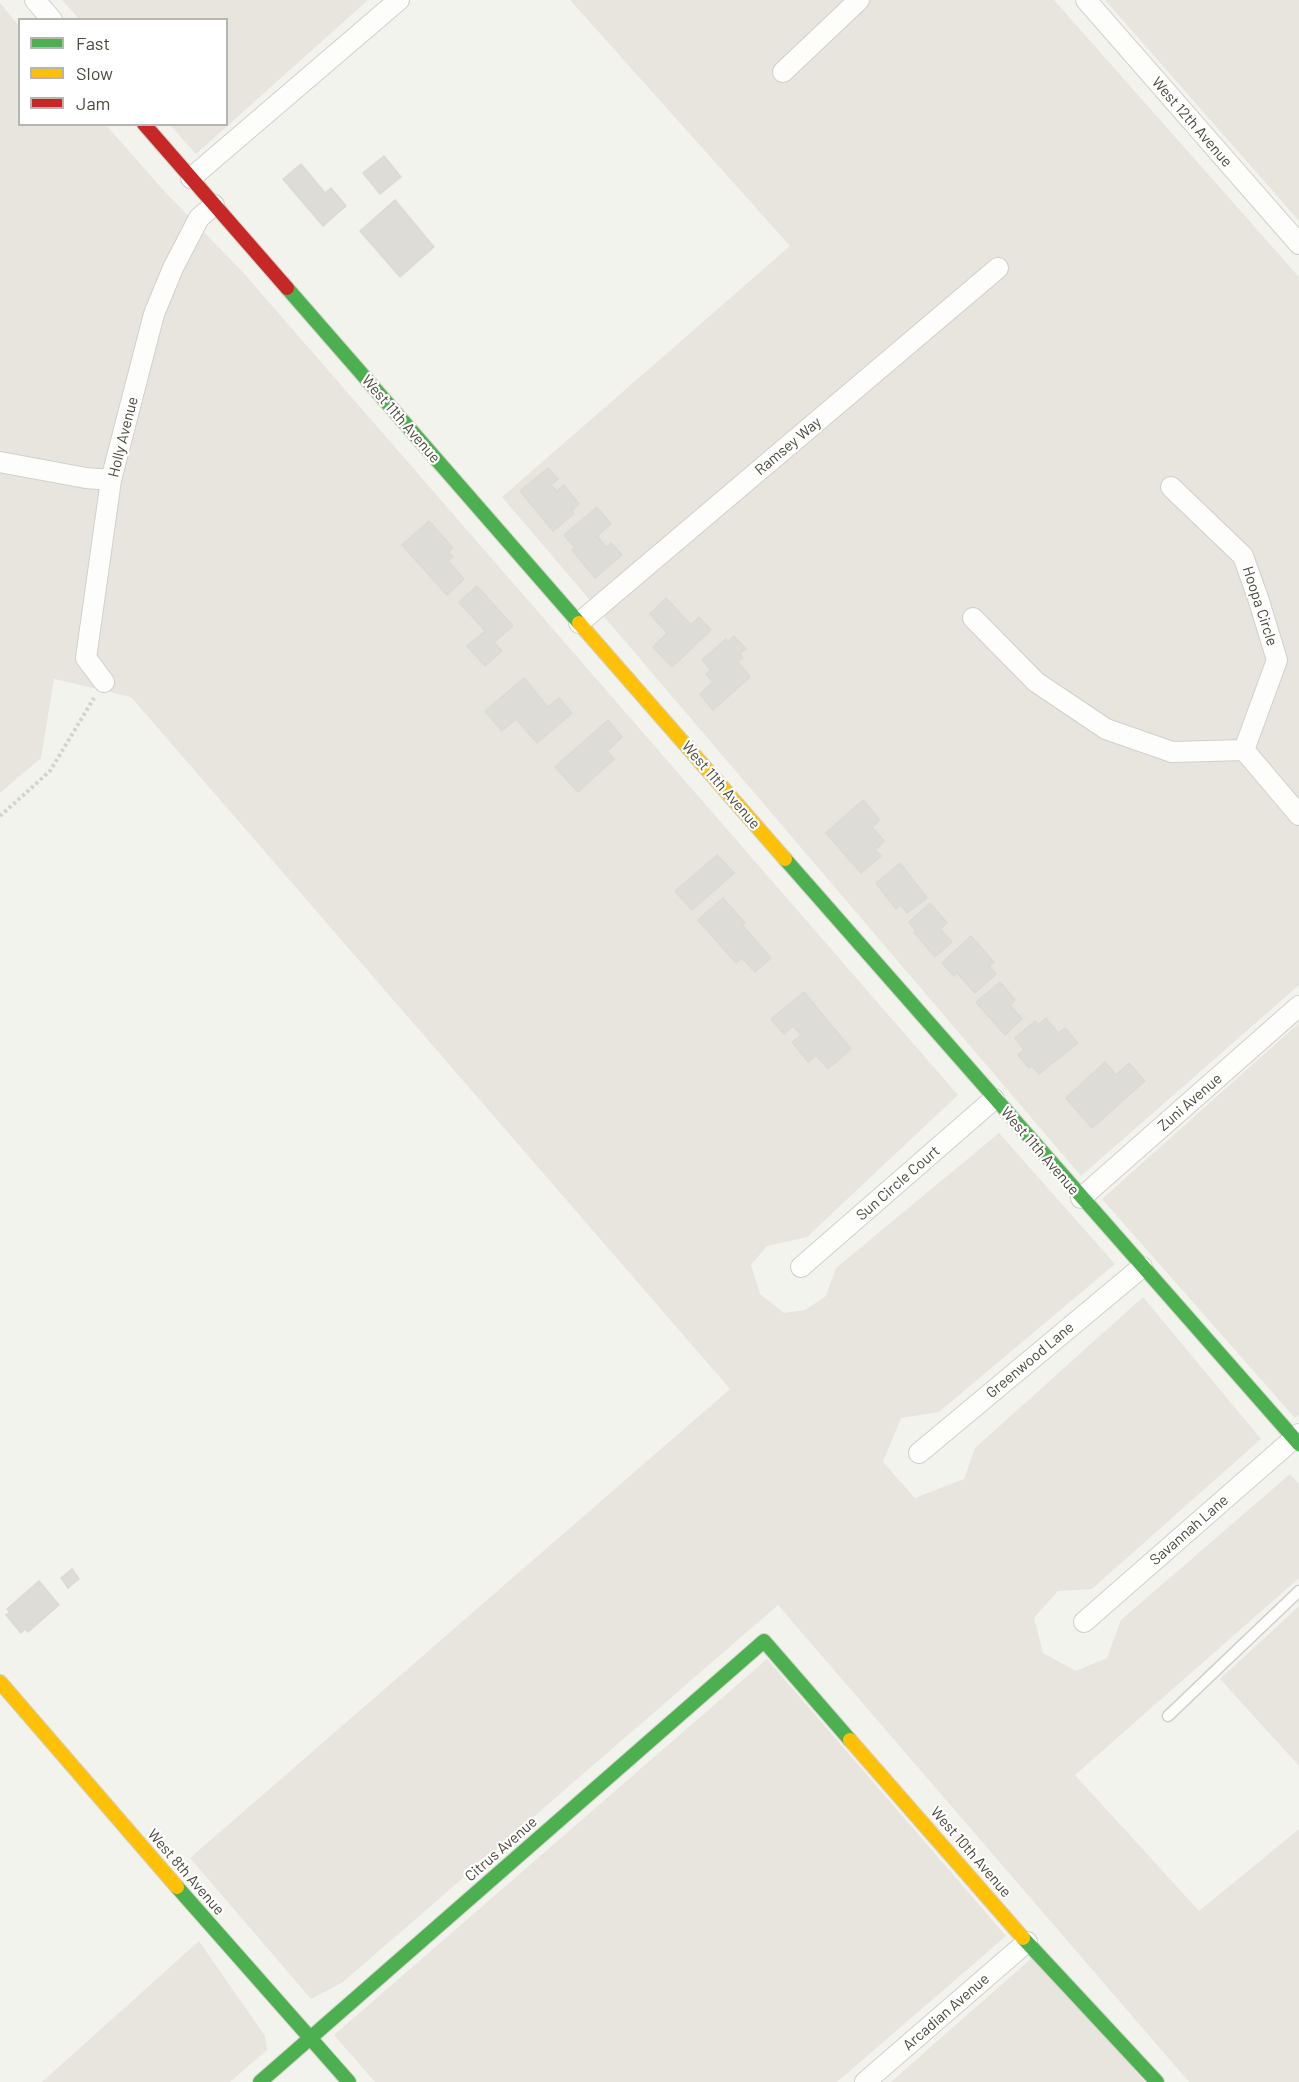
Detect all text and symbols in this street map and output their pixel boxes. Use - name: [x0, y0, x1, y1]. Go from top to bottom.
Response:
- legend: [18, 18, 228, 126]
- text: Fast: [76, 32, 110, 54]
- text: Slow: [76, 62, 113, 84]
- street label: West 12th Avenue: [1148, 73, 1236, 171]
- text: Jam: [76, 92, 110, 114]
- street label: West 11th Avenue: [358, 371, 444, 467]
- street label: Holly Avenue: [104, 395, 142, 479]
- street label: Ramsey Way: [751, 413, 825, 479]
- street label: Hoopa Circle: [1239, 564, 1281, 648]
- street label: West 11th Avenue: [678, 737, 764, 833]
- street label: Zuni Avenue: [1154, 1069, 1226, 1135]
- street label: West 11th Avenue: [997, 1103, 1083, 1199]
- street label: Sun Circle Court: [853, 1142, 943, 1224]
- street label: Greenwood Lane: [983, 1318, 1077, 1402]
- street label: Savannah Lane: [1146, 1491, 1232, 1569]
- street label: West 10th Avenue: [927, 1803, 1015, 1901]
- street label: Citrus Avenue: [461, 1813, 541, 1885]
- street label: West 8th Avenue: [144, 1825, 228, 1919]
- street label: Arcadian Avenue: [899, 1970, 993, 2054]

